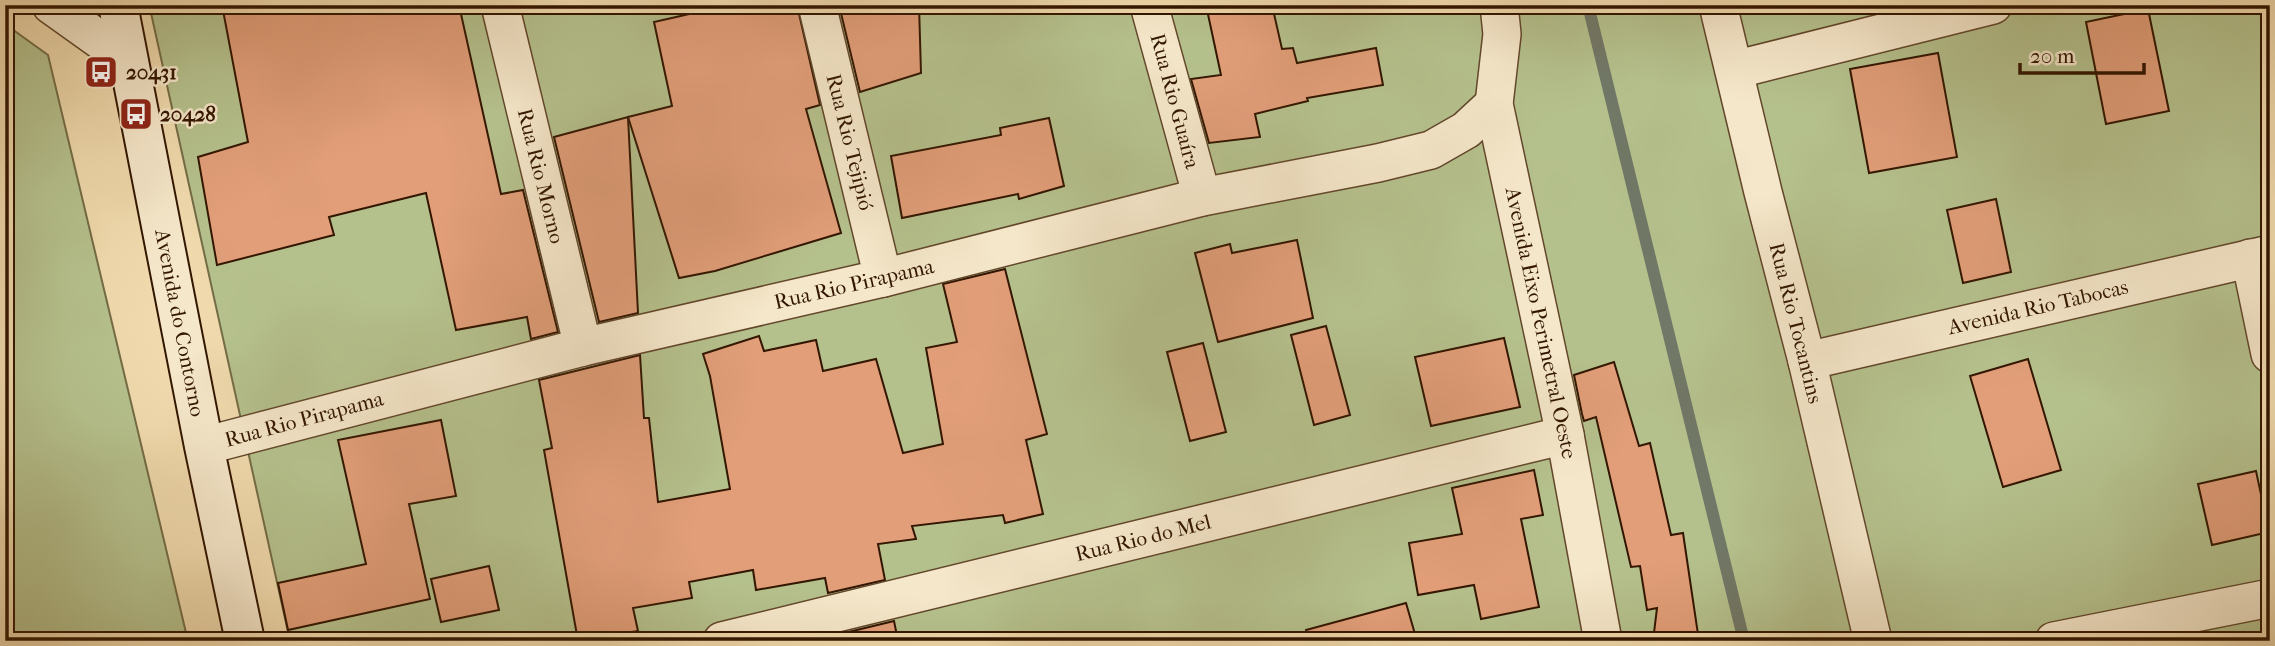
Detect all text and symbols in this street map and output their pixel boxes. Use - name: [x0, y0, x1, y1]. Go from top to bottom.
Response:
- street label: Rua Rio Guaíra: [1145, 31, 1205, 171]
- scale bar: [2020, 32, 2144, 76]
- text: 20 m: [2030, 44, 2075, 68]
- bus stop icon: 20431: [82, 53, 120, 91]
- place label: 20431: [126, 60, 177, 85]
- street label: Rua Rio Tejipió: [821, 71, 879, 213]
- bus stop icon: 20428: [117, 95, 155, 133]
- place label: 20428: [160, 102, 216, 127]
- street label: Rua Rio Morno: [513, 106, 569, 246]
- street label: Avenida Eixo Perimetral Oeste: [1500, 184, 1582, 461]
- street label: Avenida do Contorno: [150, 226, 210, 419]
- street label: Rua Rio Tocantins: [1764, 240, 1828, 406]
- street label: Rua Rio Pirapama: [772, 254, 936, 314]
- street label: Avenida Rio Tabocas: [1944, 275, 2131, 340]
- street label: Rua Rio Pirapama: [222, 386, 386, 452]
- street label: Rua Rio do Mel: [1073, 509, 1214, 566]

